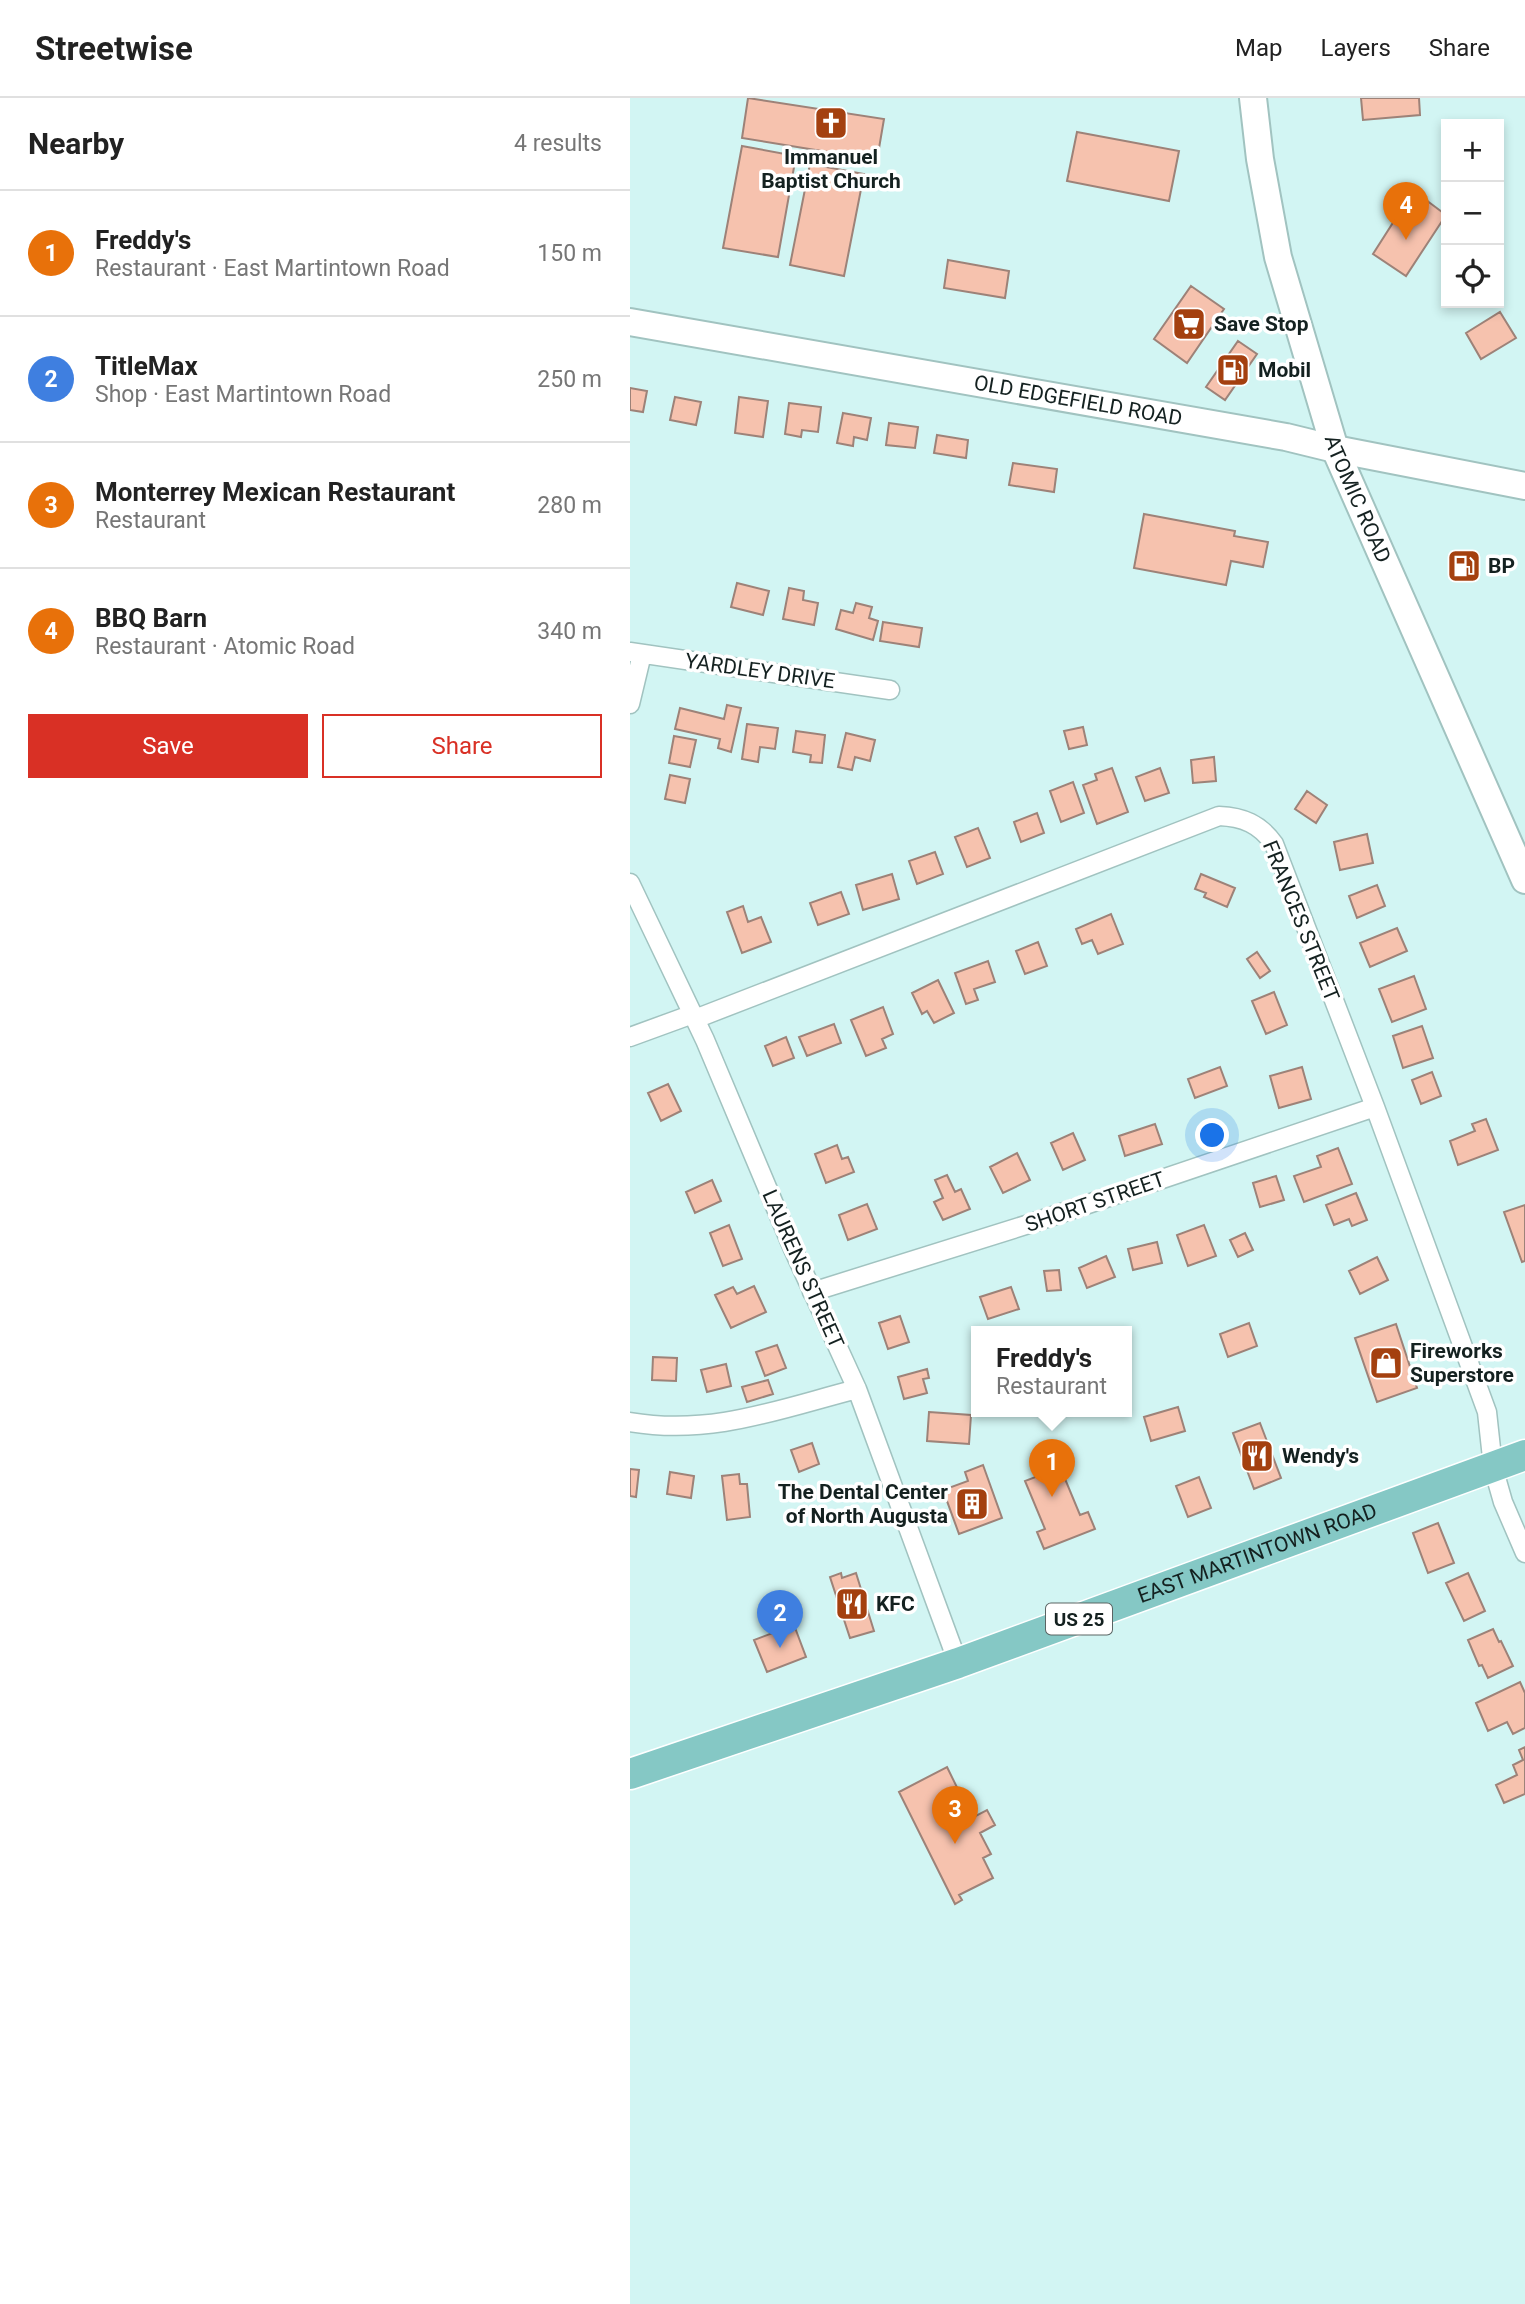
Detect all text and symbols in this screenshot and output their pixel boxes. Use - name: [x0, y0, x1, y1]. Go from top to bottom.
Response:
- text: Streetwise: [35, 29, 193, 68]
- text: Map: [1235, 34, 1283, 62]
- text: Layers: [1321, 34, 1391, 62]
- text: Share: [1429, 34, 1490, 62]
- church icon: Immanuel Baptist Church: [812, 104, 850, 142]
- map controls: [1441, 119, 1504, 308]
- button: +: [1441, 119, 1504, 182]
- text: Nearby: [28, 126, 124, 161]
- text: 4 results: [514, 130, 602, 157]
- place label: Immanuel Baptist Church: [761, 145, 901, 193]
- pin: 4: [1383, 182, 1429, 240]
- button: −: [1441, 182, 1504, 245]
- text: Freddy's: [95, 225, 191, 255]
- text: 1: [44, 240, 58, 267]
- text: 150 m: [537, 240, 602, 267]
- button: locate: [1441, 245, 1504, 308]
- text: Restaurant · East Martintown Road: [95, 255, 450, 282]
- supermarket icon: Save Stop: [1170, 305, 1208, 343]
- place label: Save Stop: [1214, 312, 1309, 336]
- text: TitleMax: [95, 351, 198, 381]
- fuel station icon: Mobil: [1214, 351, 1252, 389]
- place label: Mobil: [1258, 358, 1311, 382]
- text: 2: [44, 366, 58, 393]
- text: 250 m: [537, 366, 602, 393]
- street label: OLD EDGEFIELD ROAD: [972, 371, 1184, 431]
- text: Shop · East Martintown Road: [95, 381, 391, 408]
- street label: ATOMIC ROAD: [1320, 432, 1396, 566]
- text: Monterrey Mexican Restaurant: [95, 477, 455, 507]
- text: 3: [44, 492, 58, 519]
- text: 280 m: [537, 492, 602, 519]
- text: Restaurant: [95, 507, 206, 534]
- fuel station icon: BP: [1445, 547, 1483, 585]
- place label: BP: [1488, 554, 1515, 578]
- text: BBQ Barn: [95, 603, 207, 633]
- text: 4: [44, 618, 58, 645]
- text: 340 m: [537, 618, 602, 645]
- text: Restaurant · Atomic Road: [95, 633, 355, 660]
- street label: YARDLEY DRIVE: [684, 649, 836, 693]
- button: Save: [28, 714, 308, 778]
- button: Share: [322, 714, 602, 778]
- street label: FRANCES STREET: [1258, 837, 1344, 1005]
- your location: [1195, 1118, 1229, 1152]
- street label: SHORT STREET: [1022, 1167, 1168, 1237]
- street label: LAURENS STREET: [757, 1186, 849, 1352]
- popup: [971, 1326, 1132, 1417]
- place label: Fireworks Superstore: [1410, 1339, 1514, 1387]
- text: Freddy's: [996, 1343, 1092, 1373]
- shop icon: Fireworks Superstore: [1367, 1344, 1405, 1382]
- text: Restaurant: [996, 1373, 1107, 1400]
- restaurant icon: Wendy's: [1238, 1437, 1276, 1475]
- pin: 1: [1029, 1439, 1075, 1497]
- place label: Wendy's: [1282, 1444, 1359, 1468]
- place label: The Dental Center of North Augusta: [778, 1480, 948, 1528]
- building icon: The Dental Center of North Augusta: [953, 1485, 991, 1523]
- street label: EAST MARTINTOWN ROAD: [1134, 1498, 1380, 1608]
- restaurant icon: KFC: [833, 1585, 871, 1623]
- pin: 2: [757, 1590, 803, 1648]
- place label: KFC: [876, 1592, 915, 1616]
- road number: US 25: [1046, 1604, 1112, 1634]
- pin: 3: [932, 1786, 978, 1844]

